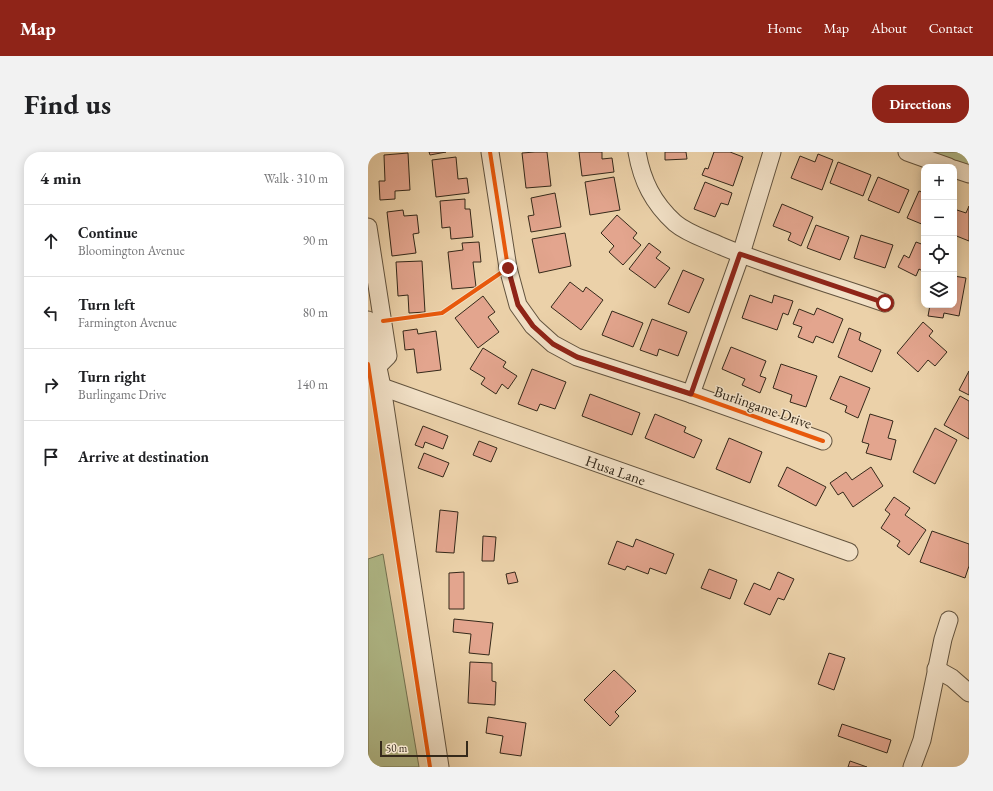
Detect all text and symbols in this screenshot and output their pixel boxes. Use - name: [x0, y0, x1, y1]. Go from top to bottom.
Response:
- text: Map: [20, 16, 56, 41]
- text: Home: [767, 19, 802, 37]
- text: Map: [824, 19, 849, 37]
- text: About: [871, 19, 907, 37]
- text: Contact: [929, 19, 973, 37]
- button: Directions: [872, 85, 969, 123]
- text: Find us: [24, 86, 111, 122]
- map controls: [921, 164, 957, 308]
- button: +: [921, 164, 957, 200]
- text: 4 min: [40, 167, 81, 189]
- text: Walk · 310 m: [264, 170, 328, 187]
- button: −: [921, 200, 957, 236]
- text: Continue: [78, 223, 138, 242]
- icon: ahead: [40, 230, 62, 252]
- text: 90 m: [303, 232, 328, 249]
- button: locate: [921, 236, 957, 272]
- text: Bloomington Avenue: [78, 242, 185, 259]
- route end: [499, 259, 517, 277]
- button: layers: [921, 272, 957, 308]
- route start: [876, 294, 894, 312]
- text: Turn left: [78, 295, 135, 314]
- icon: left: [40, 302, 62, 324]
- text: 80 m: [303, 304, 328, 321]
- text: Farmington Avenue: [78, 314, 177, 331]
- text: Turn right: [78, 367, 146, 386]
- icon: right: [40, 374, 62, 396]
- text: 140 m: [297, 376, 328, 393]
- street label: Burlingame Drive: [712, 381, 814, 433]
- text: Burlingame Drive: [78, 386, 166, 403]
- icon: arrive: [40, 446, 62, 468]
- text: Arrive at destination: [78, 447, 209, 466]
- street label: Husa Lane: [583, 450, 649, 489]
- scale bar: [380, 739, 468, 758]
- text: 50 m: [386, 741, 407, 755]

